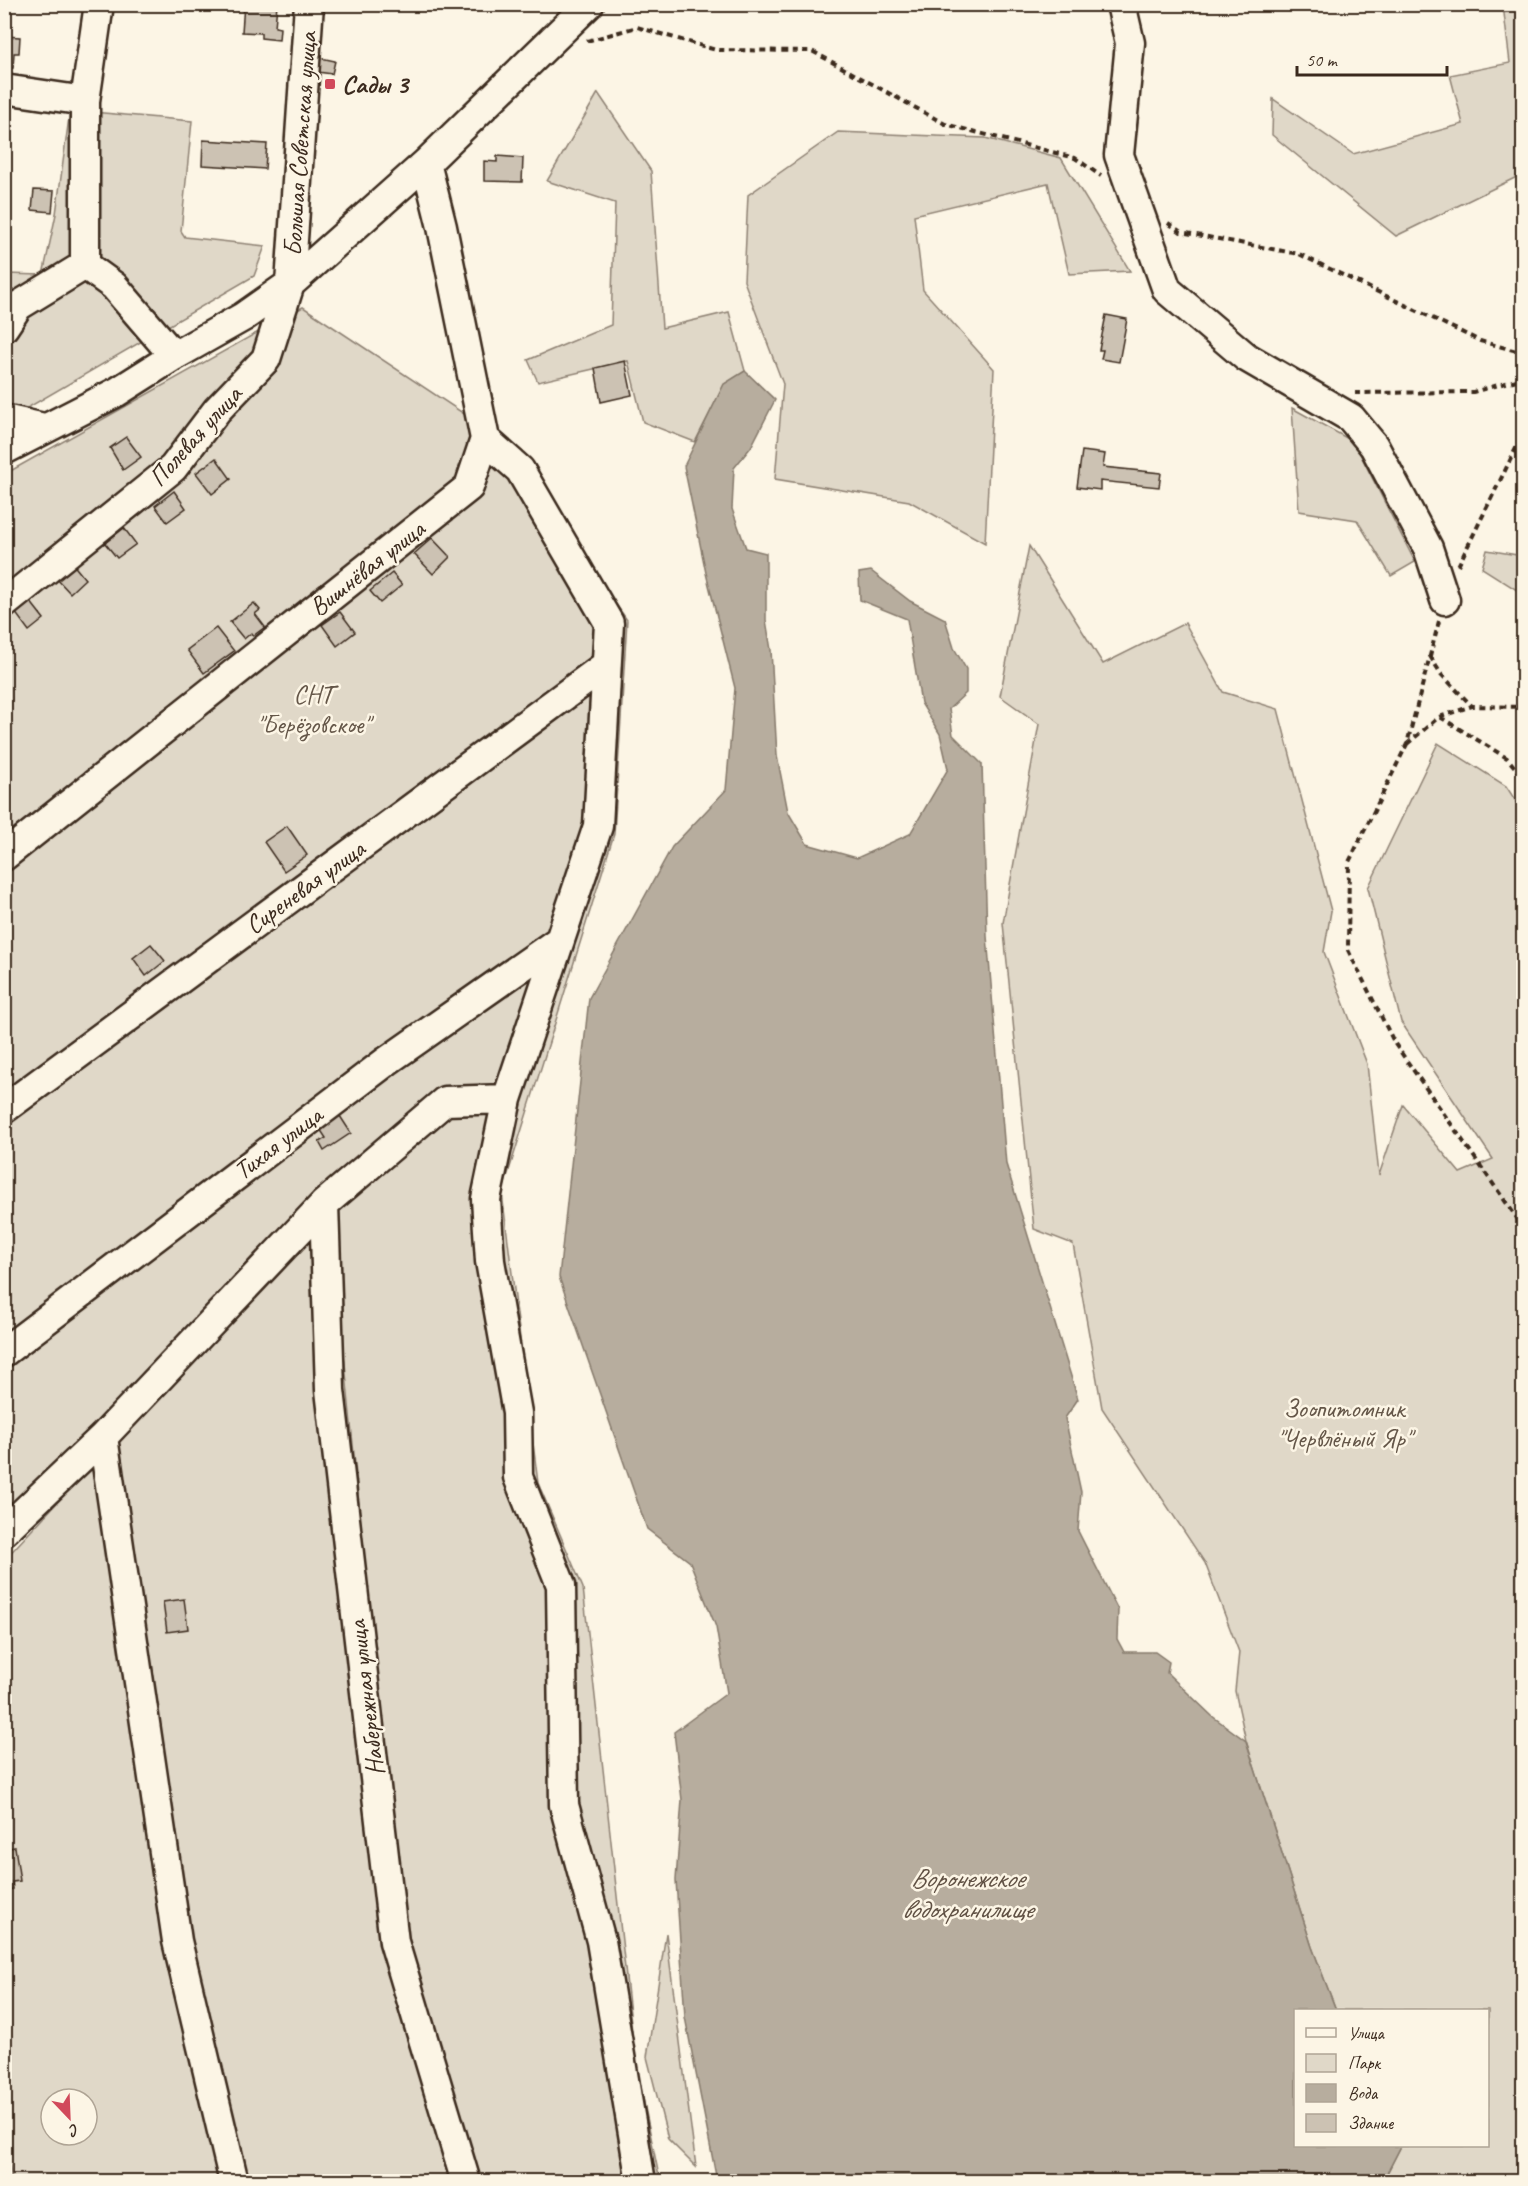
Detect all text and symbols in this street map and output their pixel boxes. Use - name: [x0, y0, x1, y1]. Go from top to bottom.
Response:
- street label: Большая Советская улица: [276, 29, 324, 257]
- scale bar: [1297, 39, 1447, 77]
- text: 50 m: [1306, 49, 1339, 71]
- place label: Сады 3: [342, 68, 410, 101]
- marker: Сады 3: [323, 77, 337, 91]
- street label: Полевая улица: [141, 377, 250, 493]
- street label: Вишнёвая улица: [303, 512, 433, 623]
- park label: СНТ "Берёзовское": [257, 678, 374, 742]
- street label: Сиреневая улица: [239, 832, 373, 942]
- street label: Тихая улица: [227, 1098, 331, 1187]
- park label: Зоопитомник "Червлёный Яр": [1277, 1392, 1416, 1455]
- street label: Набережная улица: [340, 1617, 392, 1777]
- water label: Воронежское водохранилище: [902, 1861, 1036, 1926]
- legend: [1294, 2009, 1489, 2147]
- text: Улица: [1348, 2022, 1385, 2044]
- text: Парк: [1348, 2052, 1382, 2074]
- text: Вода: [1348, 2082, 1379, 2104]
- north arrow: [39, 2087, 99, 2147]
- text: Здание: [1348, 2112, 1394, 2134]
- text: С: [65, 2119, 82, 2141]

